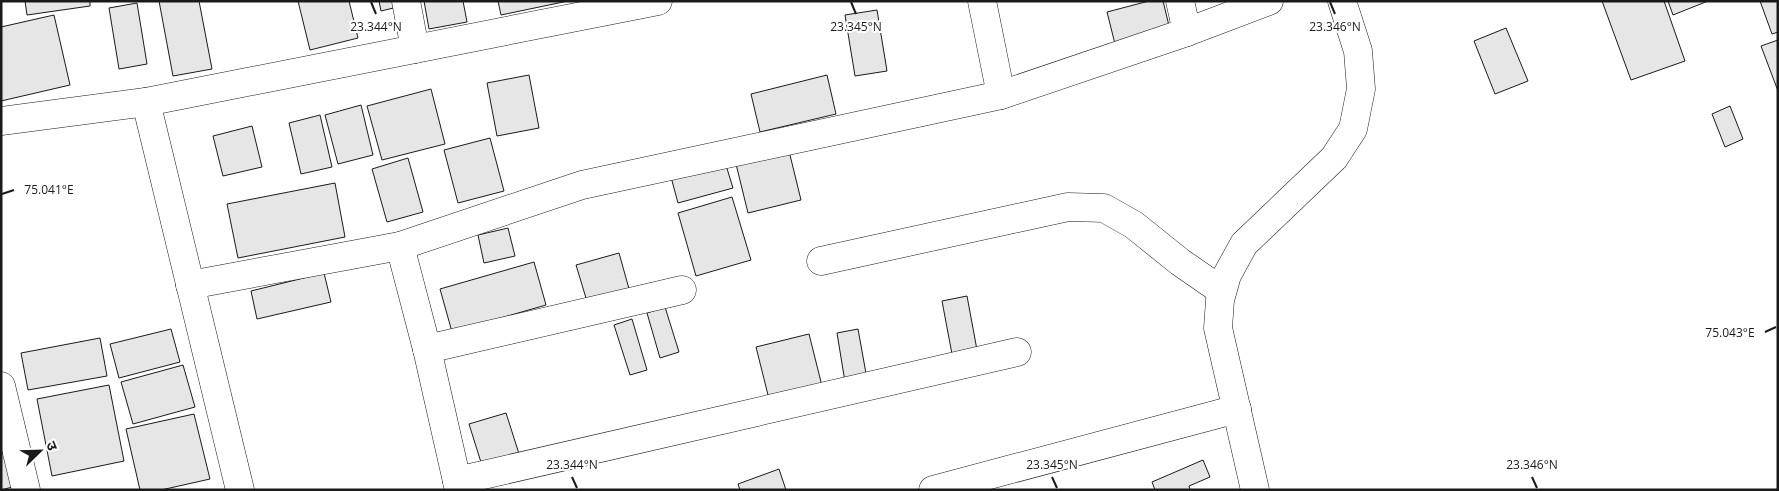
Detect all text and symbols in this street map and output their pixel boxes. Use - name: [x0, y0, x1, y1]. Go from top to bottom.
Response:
- text: 23.344°N: [350, 18, 402, 35]
- text: 23.345°N: [830, 18, 882, 35]
- text: 23.346°N: [1309, 18, 1361, 35]
- text: 75.041°E: [24, 181, 74, 198]
- text: 75.043°E: [1705, 324, 1755, 341]
- north arrow: [15, 426, 65, 476]
- text: उ: [42, 438, 63, 454]
- text: 23.344°N: [546, 456, 598, 473]
- text: 23.345°N: [1026, 456, 1078, 473]
- text: 23.346°N: [1506, 456, 1558, 473]

